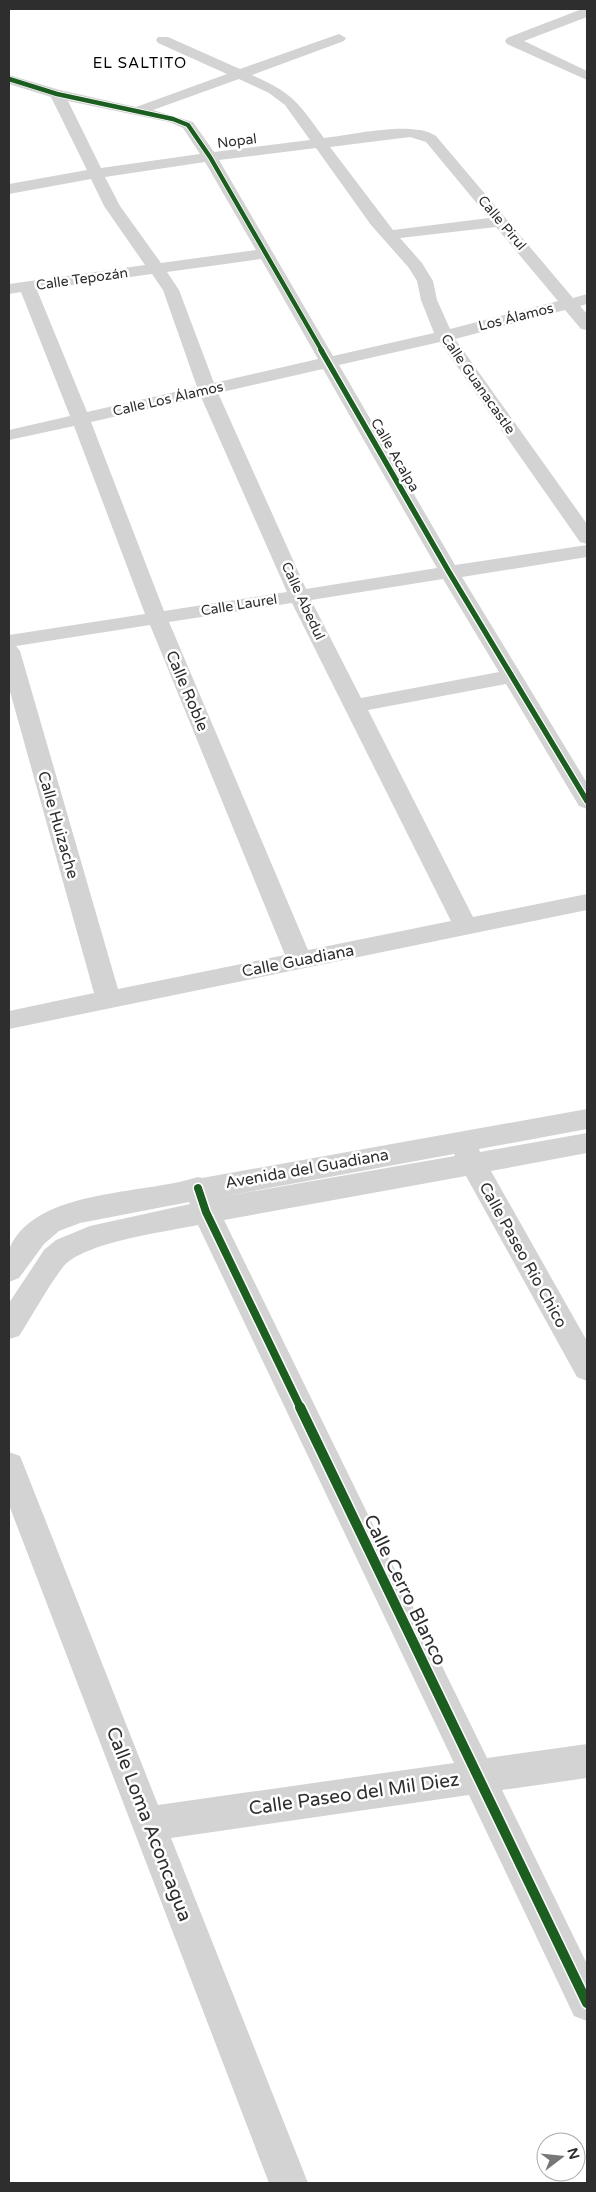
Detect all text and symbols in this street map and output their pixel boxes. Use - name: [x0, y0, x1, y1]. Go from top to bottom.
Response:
- district label: EL SALTITO: [93, 54, 187, 72]
- street label: Nopal: [216, 130, 258, 152]
- street label: Calle Pirul: [474, 192, 530, 254]
- street label: Calle Tepozán: [35, 264, 129, 294]
- street label: Los Álamos: [477, 299, 556, 335]
- street label: Calle Guanacastle: [437, 331, 519, 437]
- street label: Calle Los Álamos: [111, 378, 225, 420]
- street label: Calle Acalpa: [367, 415, 423, 495]
- street label: Calle Abedul: [278, 559, 328, 643]
- street label: Calle Laurel: [200, 591, 278, 619]
- street label: Calle Roble: [161, 648, 213, 734]
- street label: Calle Huizache: [33, 769, 83, 881]
- street label: Calle Guadiana: [240, 940, 356, 982]
- street label: Avenida del Guadiana: [224, 1145, 390, 1193]
- street label: Calle Paseo Río Chico: [475, 1179, 571, 1331]
- street label: Calle Cerro Blanco: [359, 1511, 451, 1669]
- street label: Calle Loma Aconcagua: [102, 1724, 196, 1924]
- street label: Calle Paseo del Mil Diez: [247, 1768, 461, 1820]
- north arrow: [536, 2132, 586, 2182]
- text: N: [563, 2146, 583, 2161]

